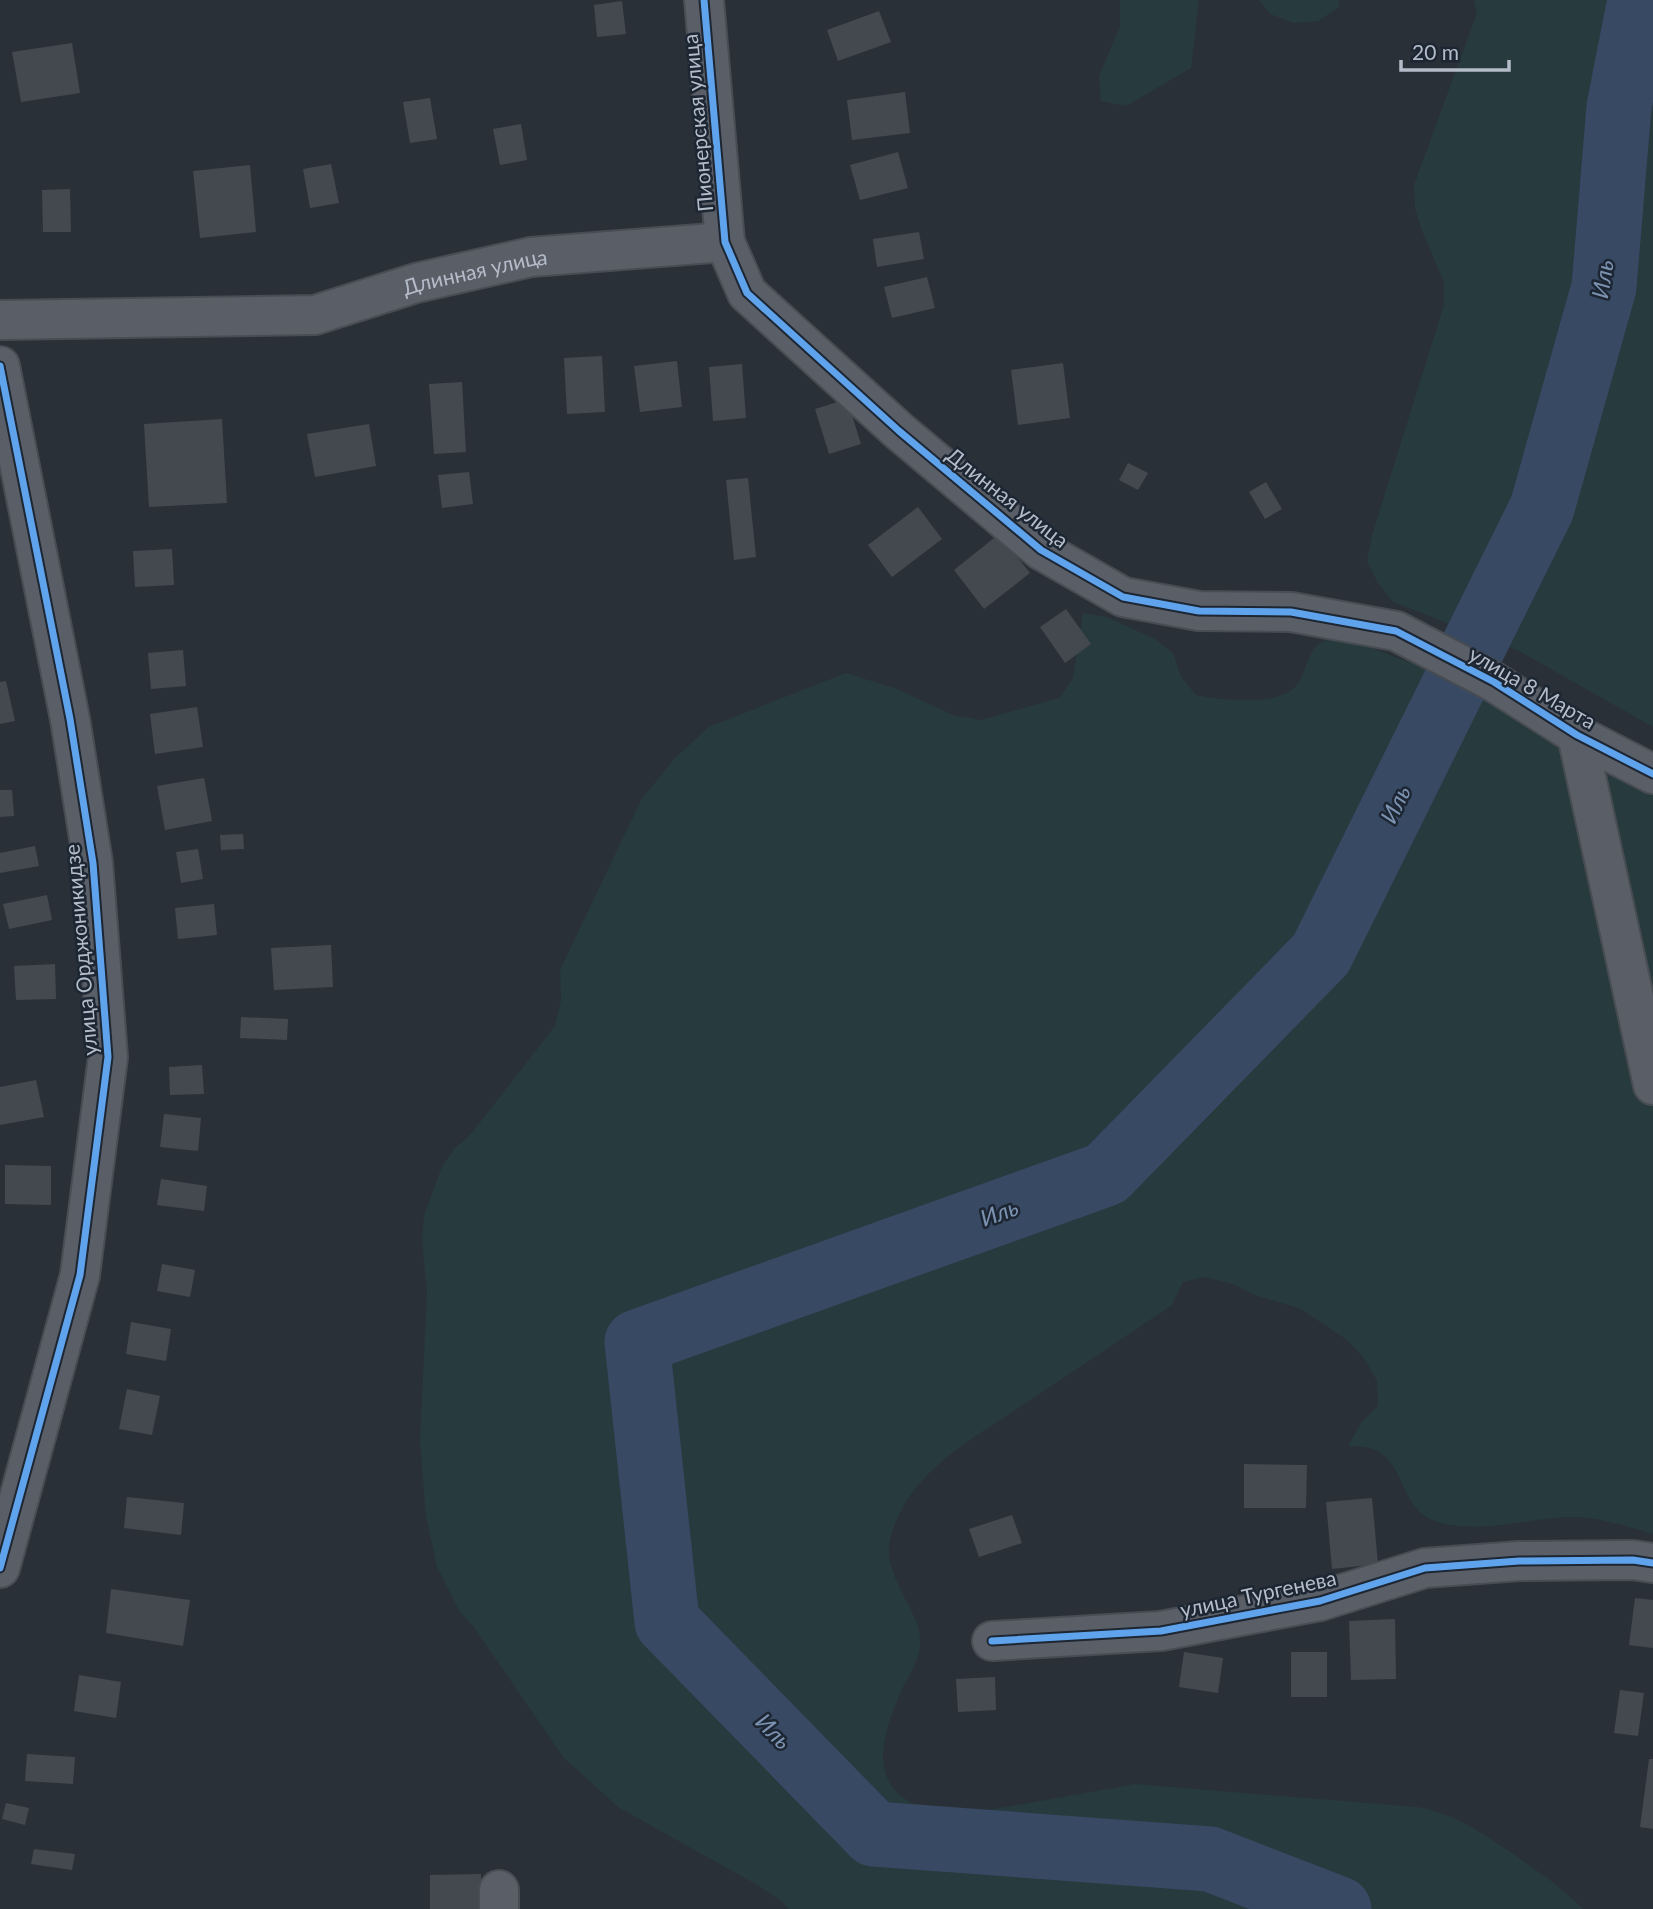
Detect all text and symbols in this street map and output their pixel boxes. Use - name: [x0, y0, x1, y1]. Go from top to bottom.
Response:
- scale bar: [1401, 28, 1510, 72]
- street label: Пионерская улица: [677, 33, 717, 213]
- text: 20 m: [1412, 39, 1459, 64]
- street label: Длинная улица: [399, 243, 548, 299]
- water label: Иль: [1585, 258, 1619, 300]
- street label: Длинная улица: [942, 442, 1074, 552]
- street label: улица 8 Марта: [1465, 641, 1601, 733]
- water label: Иль: [1374, 780, 1416, 828]
- street label: улица Орджоникидзе: [58, 843, 102, 1057]
- water label: Иль: [976, 1192, 1022, 1232]
- street label: улица Тургенева: [1178, 1564, 1338, 1622]
- water label: Иль: [750, 1707, 798, 1755]

